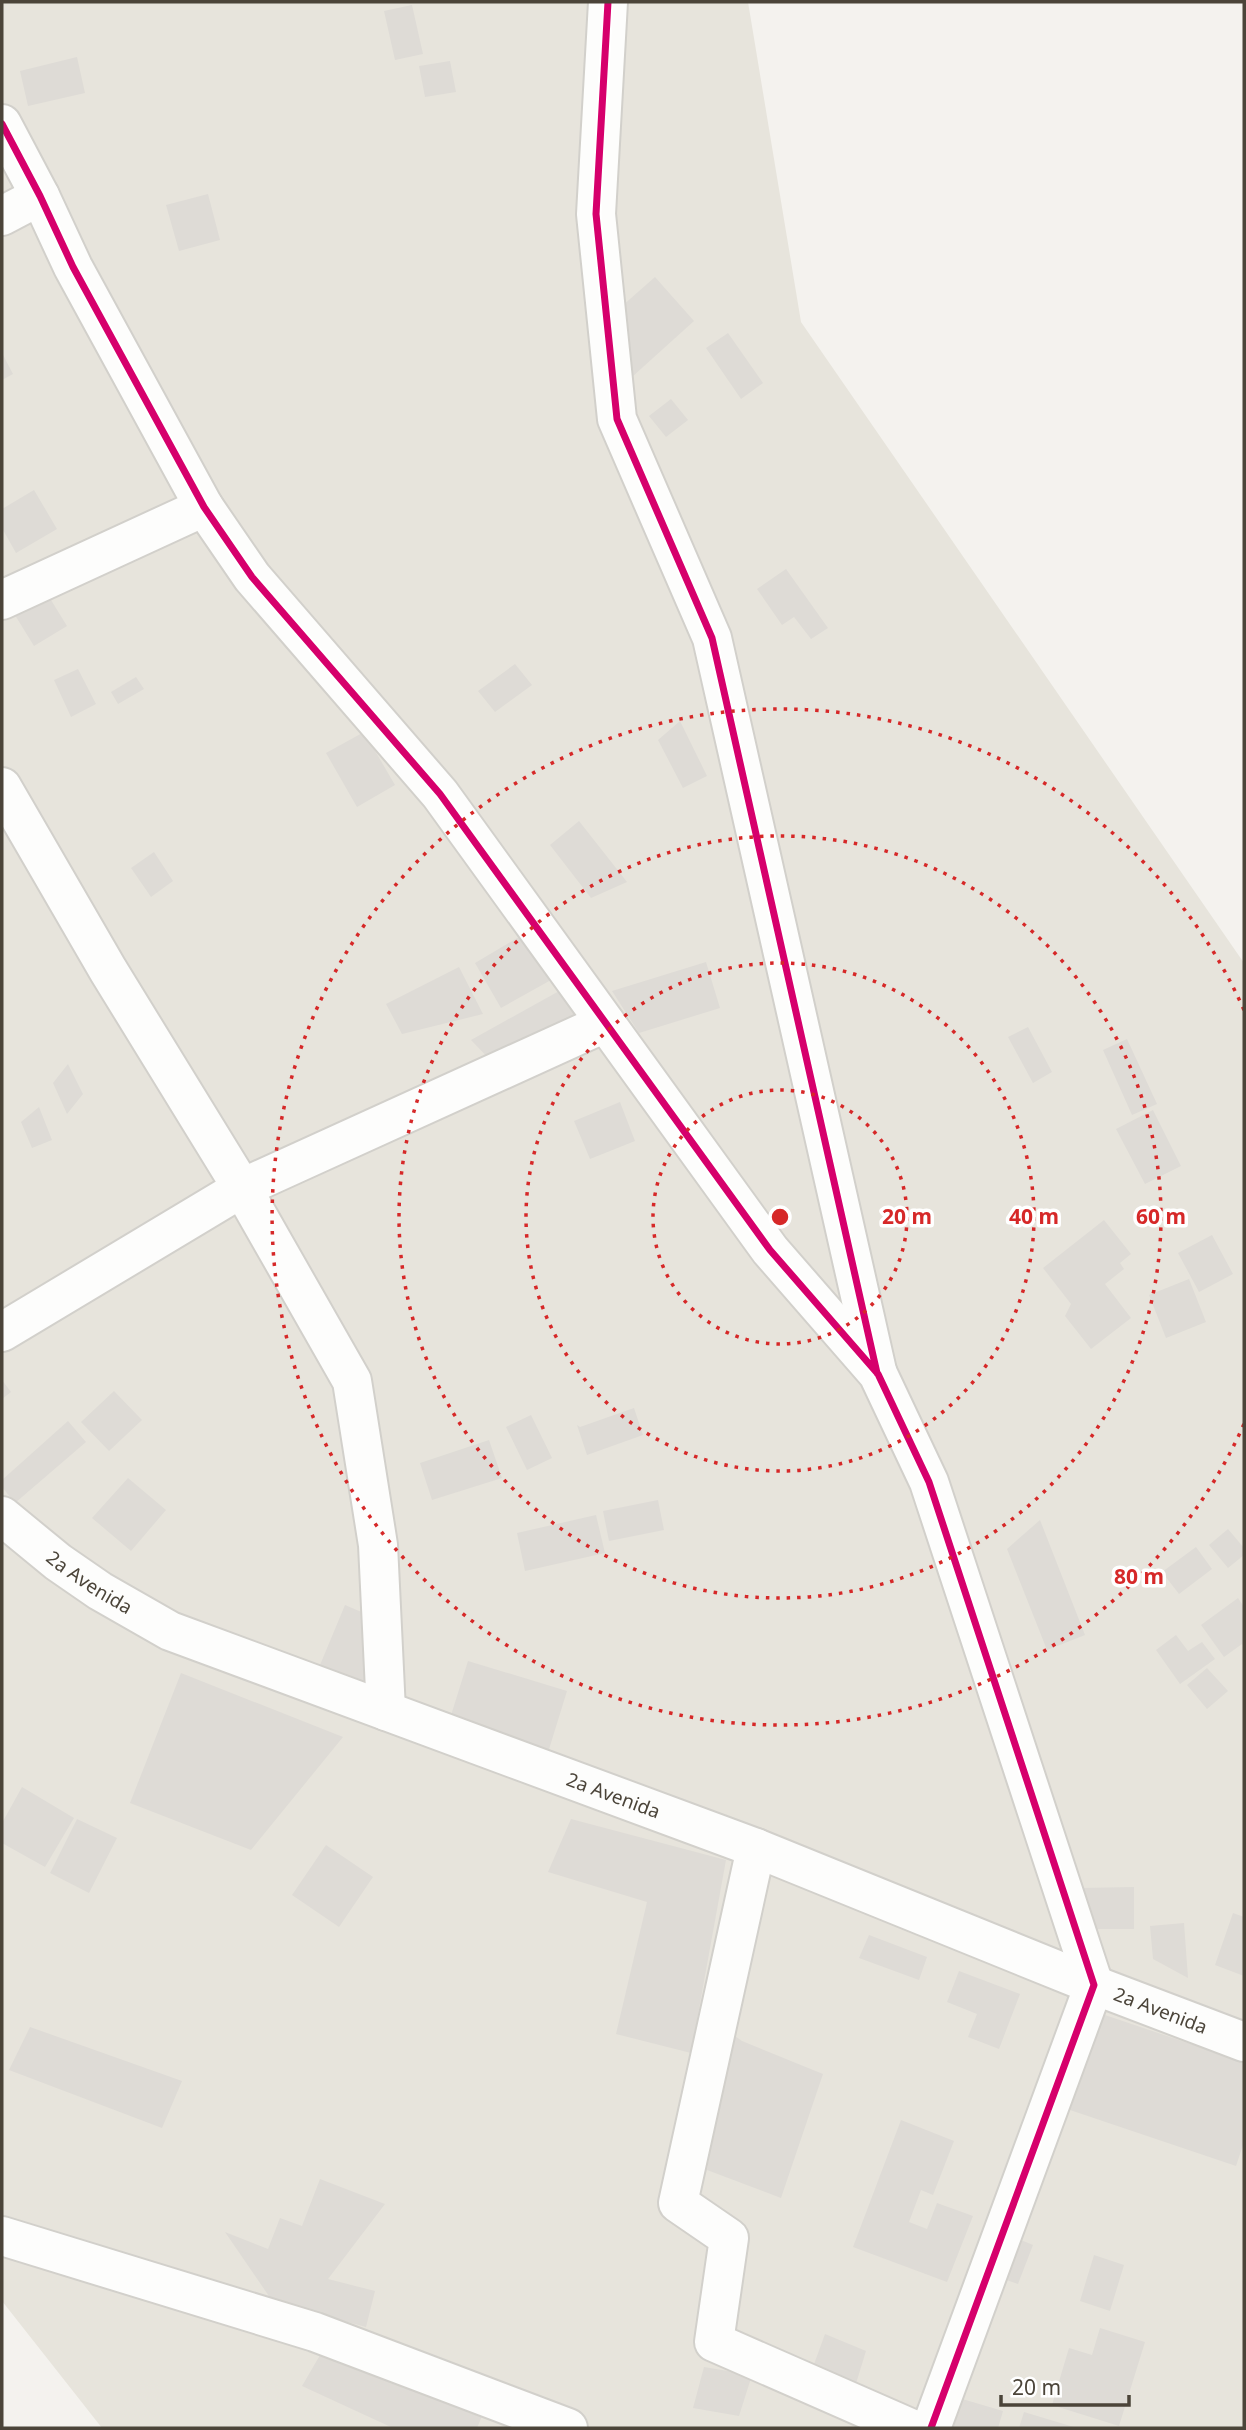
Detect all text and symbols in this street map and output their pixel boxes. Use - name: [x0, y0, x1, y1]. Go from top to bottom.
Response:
- text: 20 m: [882, 1202, 932, 1230]
- text: 40 m: [1009, 1202, 1059, 1230]
- text: 60 m: [1136, 1202, 1186, 1230]
- centre of rings: [768, 1205, 792, 1229]
- street label: 2a Avenida: [41, 1545, 137, 1620]
- text: 80 m: [1114, 1562, 1164, 1590]
- street label: 2a Avenida: [563, 1766, 664, 1824]
- street label: 2a Avenida: [1110, 1981, 1211, 2040]
- scale bar: [1001, 2364, 1129, 2408]
- text: 20 m: [1012, 2373, 1061, 2401]

